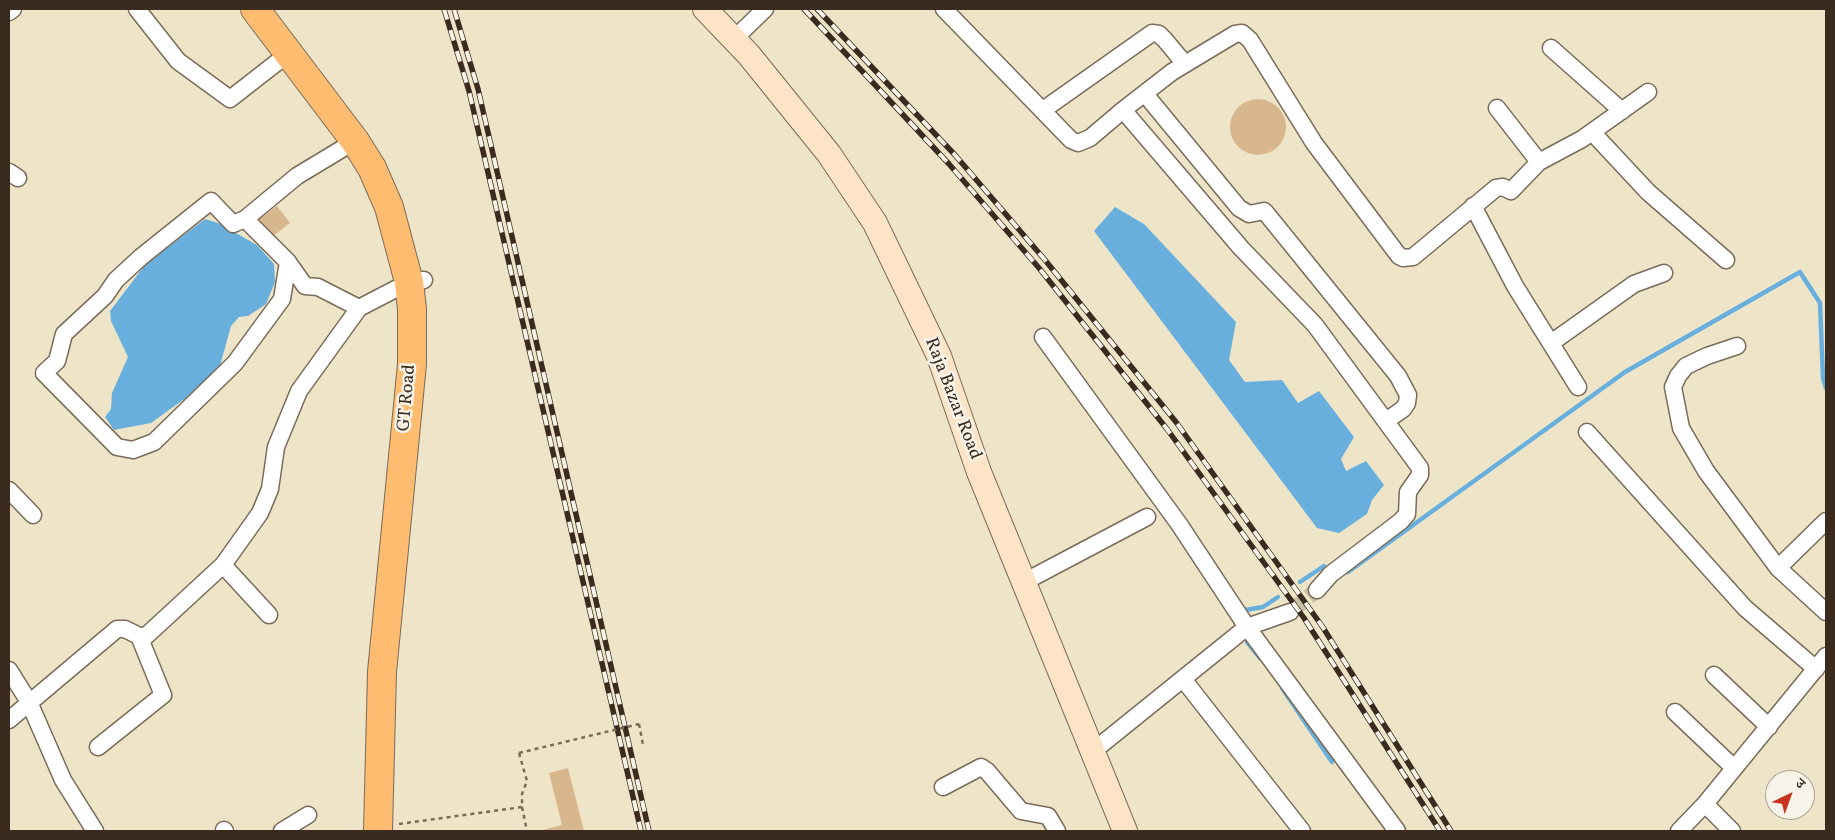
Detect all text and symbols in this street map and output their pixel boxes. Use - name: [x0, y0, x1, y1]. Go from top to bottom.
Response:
- street label: Raja Bazar Road: [919, 335, 985, 463]
- street label: GT Road: [394, 364, 422, 432]
- north arrow: [1765, 770, 1815, 820]
- text: उ: [1791, 775, 1809, 794]

